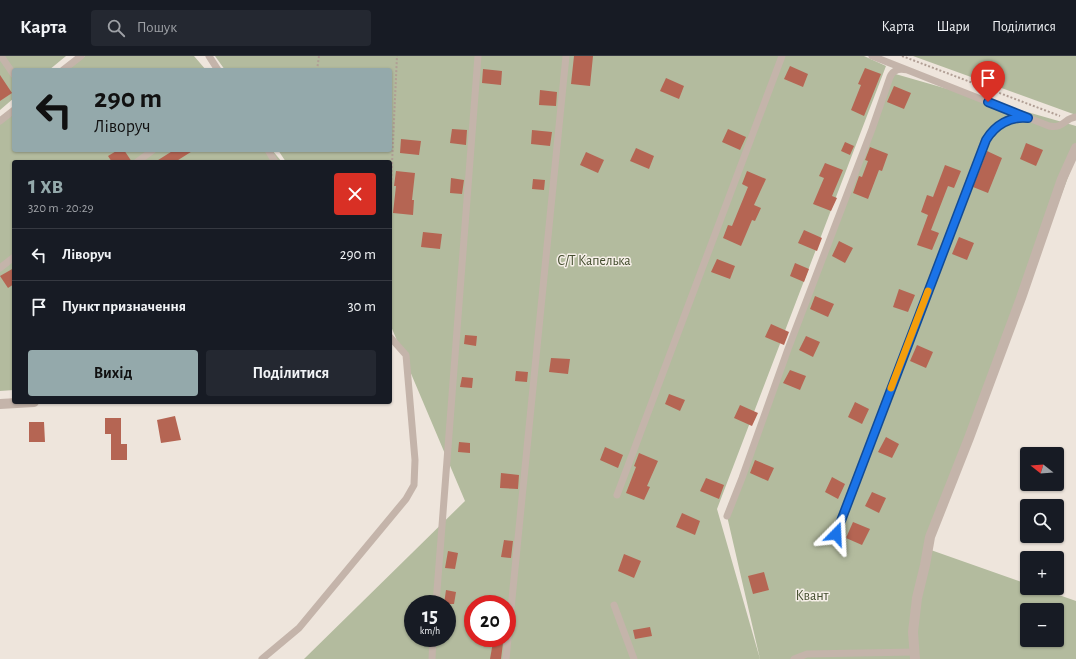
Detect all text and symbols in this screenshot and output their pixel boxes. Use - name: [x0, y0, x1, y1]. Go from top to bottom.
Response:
- search box: [91, 10, 371, 46]
- icon: search: [105, 17, 127, 39]
- text: Карта: [20, 18, 67, 37]
- text: Пошук: [137, 20, 177, 35]
- text: Карта: [882, 20, 914, 34]
- text: Шари: [936, 20, 970, 34]
- text: Поділитися: [992, 20, 1056, 34]
- pin: [971, 61, 1005, 102]
- icon: arrive: [977, 67, 999, 89]
- icon: left: [28, 84, 80, 136]
- text: 290 m: [94, 85, 162, 113]
- text: Ліворуч: [94, 118, 151, 136]
- button: close: [334, 173, 376, 215]
- text: 1 хв: [28, 174, 63, 198]
- text: 320 m · 20:29: [28, 202, 94, 215]
- icon: left: [28, 244, 50, 266]
- text: Ліворуч: [62, 247, 112, 262]
- text: 290 m: [340, 247, 376, 262]
- park label: С/Т Капелька: [557, 254, 631, 268]
- icon: arrive: [28, 296, 50, 318]
- text: Пункт призначення: [62, 299, 186, 314]
- text: 30 m: [347, 299, 376, 314]
- button: Вихід: [28, 350, 198, 396]
- button: Поділитися: [206, 350, 376, 396]
- north arrow: [1020, 447, 1064, 491]
- map controls: [1020, 447, 1064, 647]
- button: search: [1020, 499, 1064, 543]
- position arrow: [815, 513, 857, 555]
- button: +: [1020, 551, 1064, 595]
- park label: Квант: [795, 589, 830, 603]
- speed limit sign: 20: [464, 595, 516, 647]
- button: −: [1020, 603, 1064, 647]
- text: 15: [422, 606, 438, 626]
- text: km/h: [420, 626, 440, 636]

